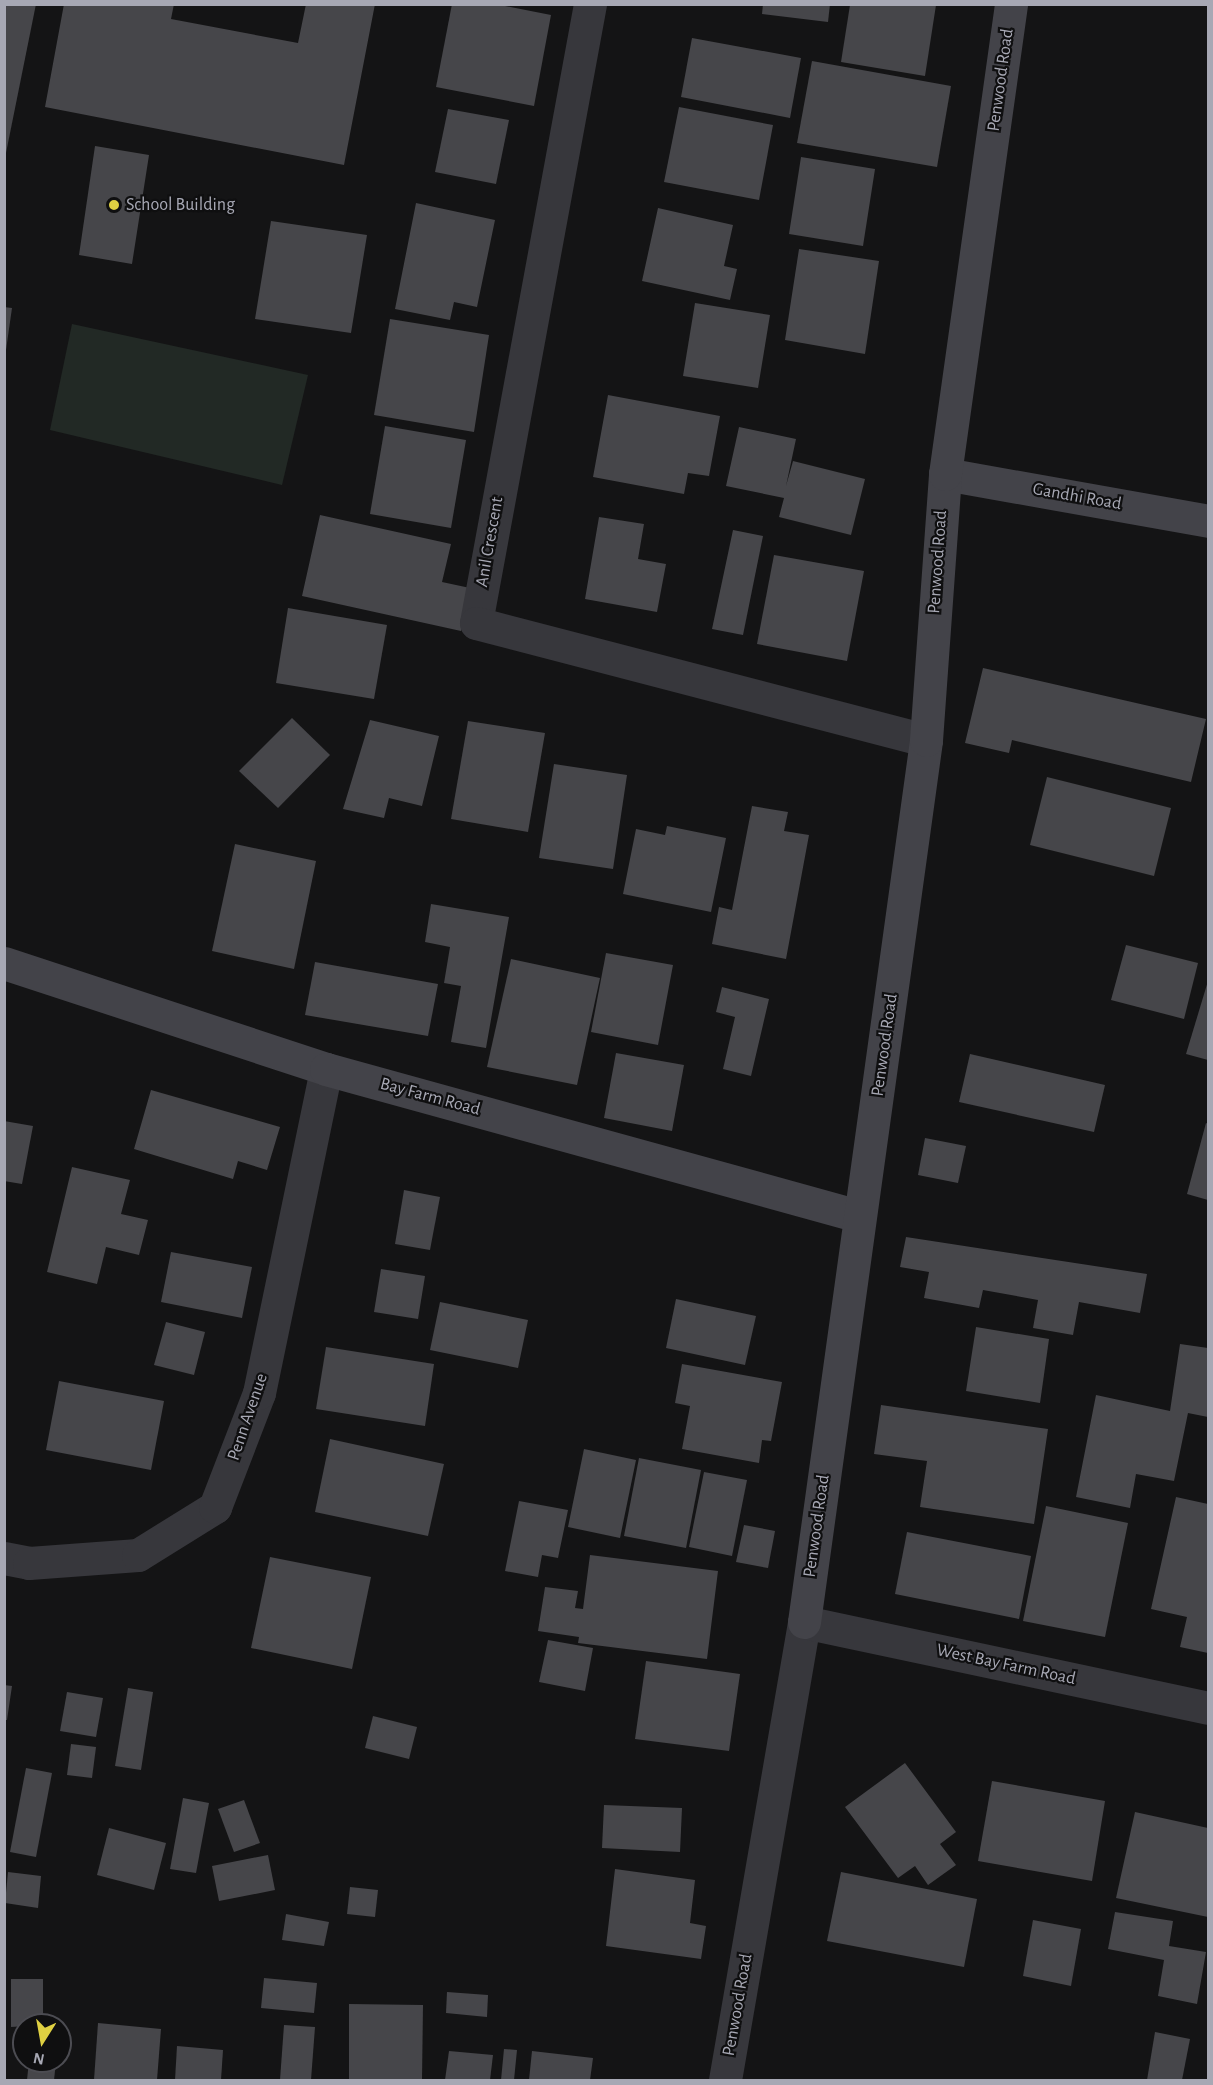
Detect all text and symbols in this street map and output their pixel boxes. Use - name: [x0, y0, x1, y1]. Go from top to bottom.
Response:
- street label: Penwood Road: [983, 27, 1019, 133]
- place label: School Building: [126, 194, 235, 216]
- marker: School Building: [107, 198, 121, 212]
- street label: Gandhi Road: [1031, 479, 1123, 515]
- street label: Anil Crescent: [471, 495, 509, 589]
- street label: Penwood Road: [924, 510, 952, 614]
- street label: Penwood Road: [867, 992, 903, 1098]
- street label: Bay Farm Road: [378, 1073, 482, 1121]
- street label: Penn Avenue: [223, 1371, 273, 1463]
- street label: Penwood Road: [799, 1473, 835, 1579]
- street label: West Bay Farm Road: [934, 1640, 1078, 1690]
- street label: Penwood Road: [718, 1952, 758, 2058]
- north arrow: [12, 2013, 72, 2073]
- text: N: [32, 2050, 46, 2068]

